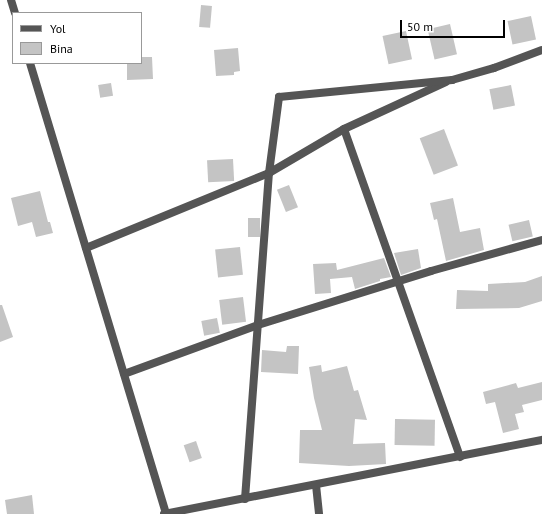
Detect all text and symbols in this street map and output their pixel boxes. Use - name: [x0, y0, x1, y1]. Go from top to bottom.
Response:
- legend: [12, 12, 142, 64]
- scale bar: [402, 12, 507, 38]
- text: 50 m: [407, 19, 433, 34]
- text: Yol: [50, 21, 66, 36]
- text: Bina: [50, 41, 73, 56]

